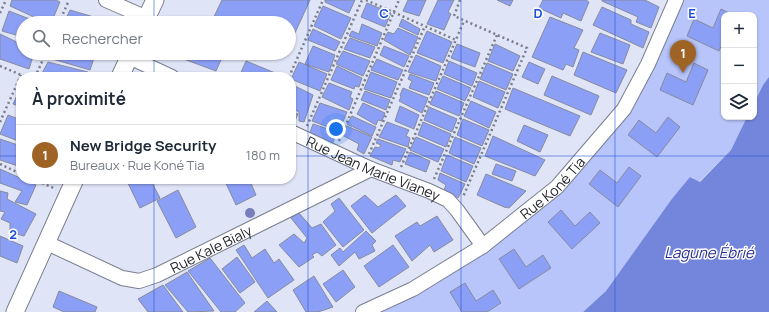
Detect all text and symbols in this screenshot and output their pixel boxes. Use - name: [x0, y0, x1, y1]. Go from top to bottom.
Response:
- text: C: [379, 4, 389, 22]
- text: D: [533, 4, 543, 22]
- text: E: [688, 4, 696, 22]
- map controls: [721, 12, 757, 120]
- button: +: [721, 12, 757, 48]
- search box: [16, 16, 296, 60]
- icon: search: [30, 27, 52, 49]
- text: Rechercher: [62, 28, 143, 49]
- pin: 1: [670, 40, 696, 73]
- button: −: [721, 48, 757, 84]
- button: layers: [721, 84, 757, 120]
- text: À proximité: [32, 87, 126, 110]
- your location: [326, 119, 346, 139]
- street label: Rue Jean Marie Vianey: [304, 131, 444, 205]
- text: New Bridge Security: [70, 135, 216, 156]
- text: 1: [42, 146, 48, 164]
- text: 180 m: [246, 146, 280, 164]
- street label: Rue Koné Tia: [516, 152, 589, 223]
- text: Bureaux · Rue Koné Tia: [70, 156, 205, 174]
- street label: Rue Kale Bialy: [167, 220, 255, 277]
- text: 2: [9, 225, 17, 243]
- water label: Lagune Ébrié: [664, 242, 755, 263]

